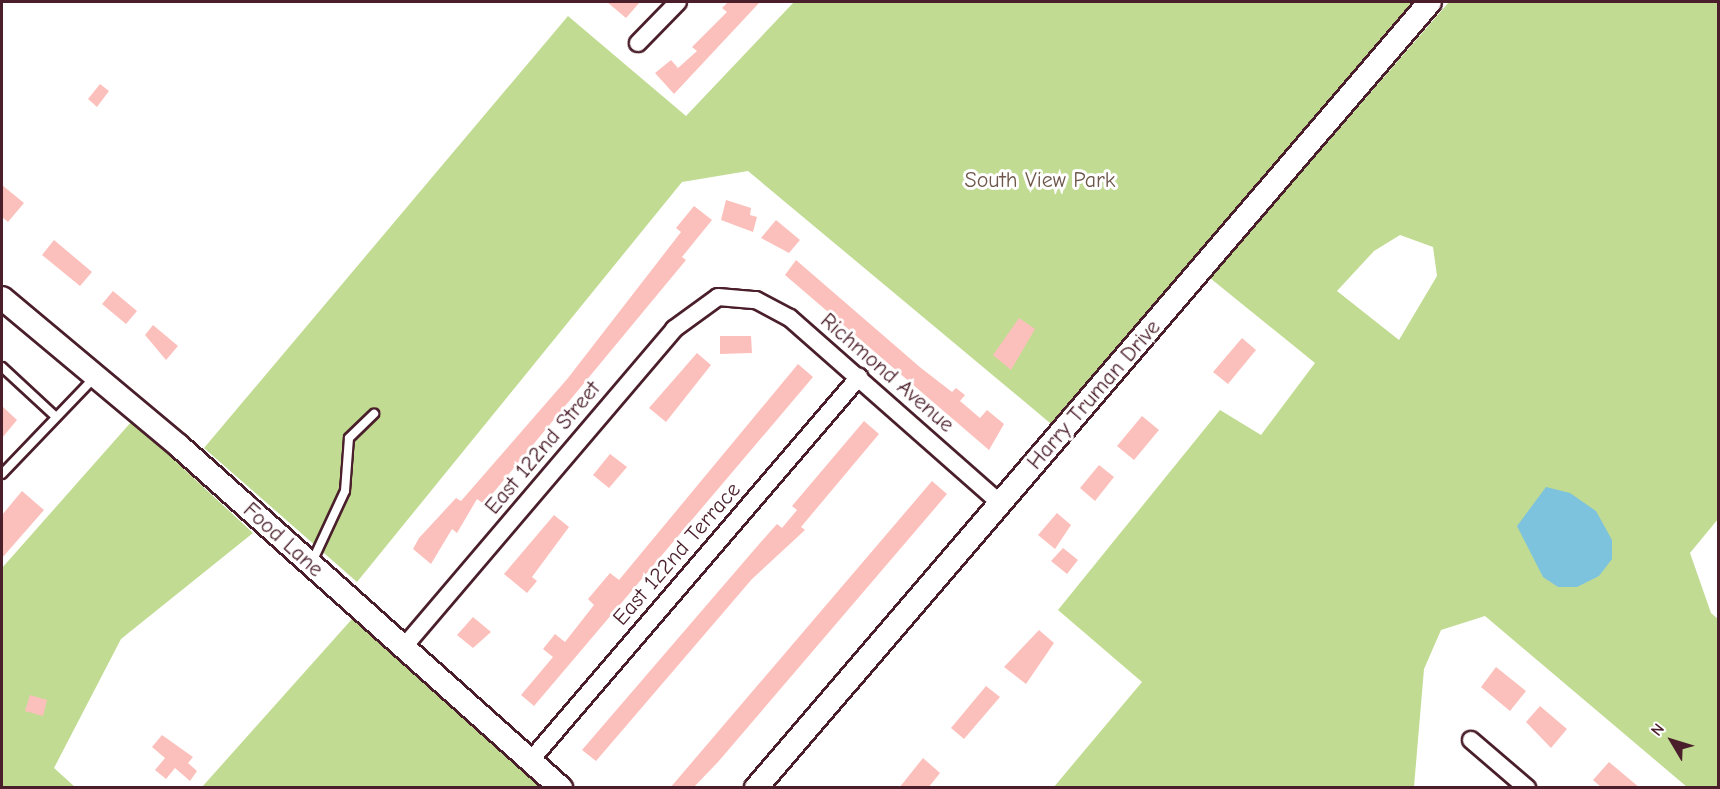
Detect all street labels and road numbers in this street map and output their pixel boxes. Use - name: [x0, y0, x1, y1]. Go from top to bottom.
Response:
- street label: Richmond Avenue: [815, 308, 959, 438]
- street label: Harry Truman Drive: [1022, 315, 1166, 475]
- street label: East 122nd Street: [480, 376, 606, 520]
- street label: East 122nd Terrace: [608, 477, 746, 631]
- street label: Food Lane: [237, 497, 329, 583]

